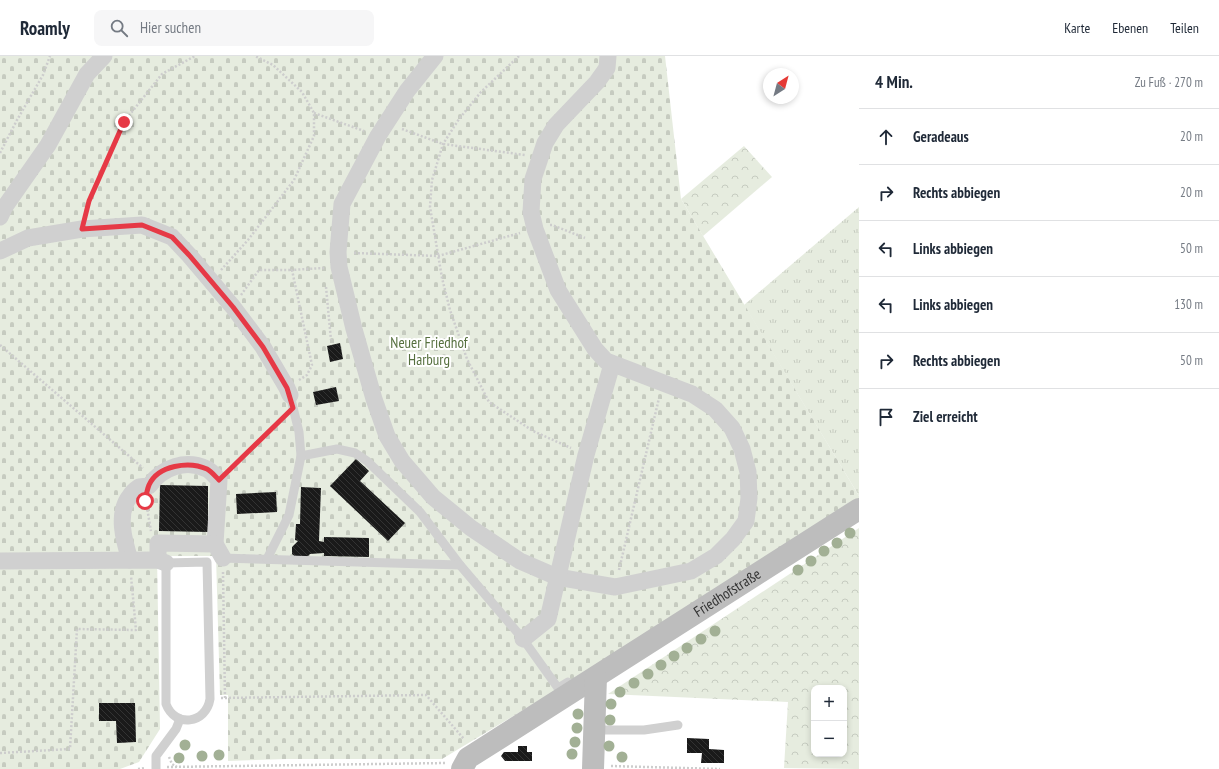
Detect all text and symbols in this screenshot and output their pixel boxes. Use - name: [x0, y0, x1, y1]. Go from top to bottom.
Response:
- search box: [94, 10, 374, 46]
- text: Roamly: [20, 16, 70, 40]
- icon: search: [108, 17, 130, 39]
- text: Hier suchen: [140, 18, 201, 37]
- text: Karte: [1064, 19, 1090, 37]
- text: Ebenen: [1112, 19, 1148, 37]
- text: Teilen: [1170, 19, 1199, 37]
- north arrow: [763, 68, 799, 104]
- text: 4 Min.: [875, 71, 913, 93]
- text: Zu Fuß · 270 m: [1135, 74, 1203, 91]
- route end: [115, 113, 133, 131]
- icon: ahead: [875, 126, 897, 148]
- text: Geradeaus: [913, 127, 969, 146]
- text: 20 m: [1180, 128, 1203, 145]
- icon: right: [875, 182, 897, 204]
- text: Rechts abbiegen: [913, 183, 1000, 202]
- text: 20 m: [1180, 184, 1203, 201]
- icon: left: [875, 238, 897, 260]
- text: Links abbiegen: [913, 239, 993, 258]
- text: 50 m: [1180, 240, 1203, 257]
- icon: left: [875, 294, 897, 316]
- text: Links abbiegen: [913, 295, 993, 314]
- text: 130 m: [1174, 296, 1203, 313]
- park label: Neuer Friedhof Harburg: [390, 333, 469, 369]
- icon: right: [875, 350, 897, 372]
- text: Rechts abbiegen: [913, 351, 1000, 370]
- text: 50 m: [1180, 352, 1203, 369]
- icon: arrive: [875, 406, 897, 428]
- text: Ziel erreicht: [913, 407, 978, 426]
- route start: [136, 492, 154, 510]
- street label: Friedhofstraße: [690, 564, 764, 621]
- map controls: [811, 685, 847, 757]
- button: +: [811, 685, 847, 721]
- button: −: [811, 721, 847, 757]

